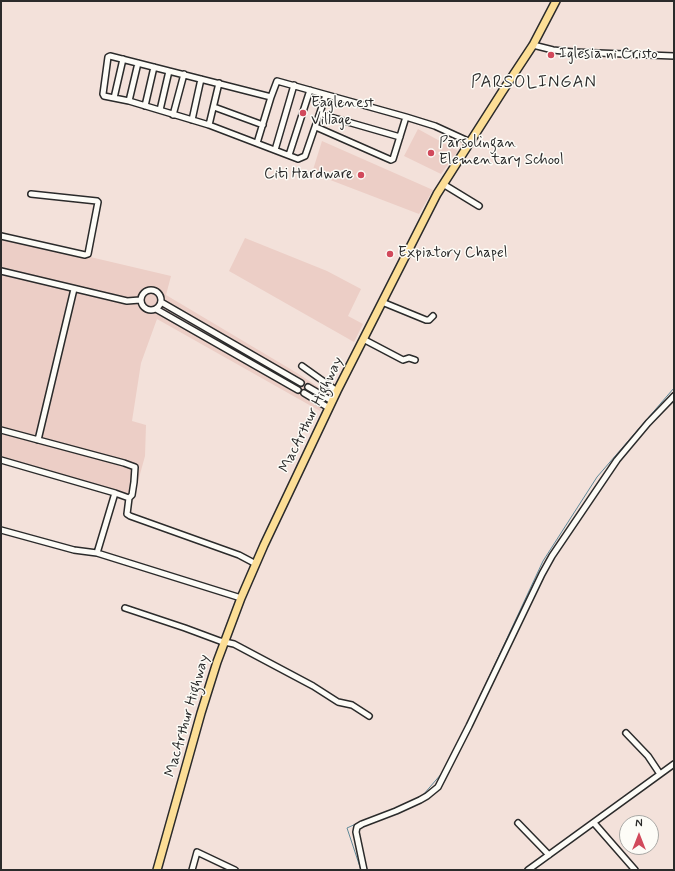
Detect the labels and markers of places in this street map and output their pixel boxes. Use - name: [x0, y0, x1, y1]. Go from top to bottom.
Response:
- place label: Iglesia ni Cristo: [559, 46, 658, 64]
- marker: Iglesia ni Cristo: [546, 50, 556, 60]
- place label: Eaglenest Village: [311, 95, 374, 130]
- marker: Eaglenest Village: [298, 108, 308, 118]
- place label: Parsolingan Elementary School: [439, 135, 564, 170]
- marker: Parsolingan Elementary School: [426, 148, 436, 158]
- place label: Citi Hardware: [264, 166, 353, 184]
- marker: Citi Hardware: [356, 170, 366, 180]
- place label: Expiatory Chapel: [398, 245, 507, 263]
- marker: Expiatory Chapel: [385, 249, 395, 259]

